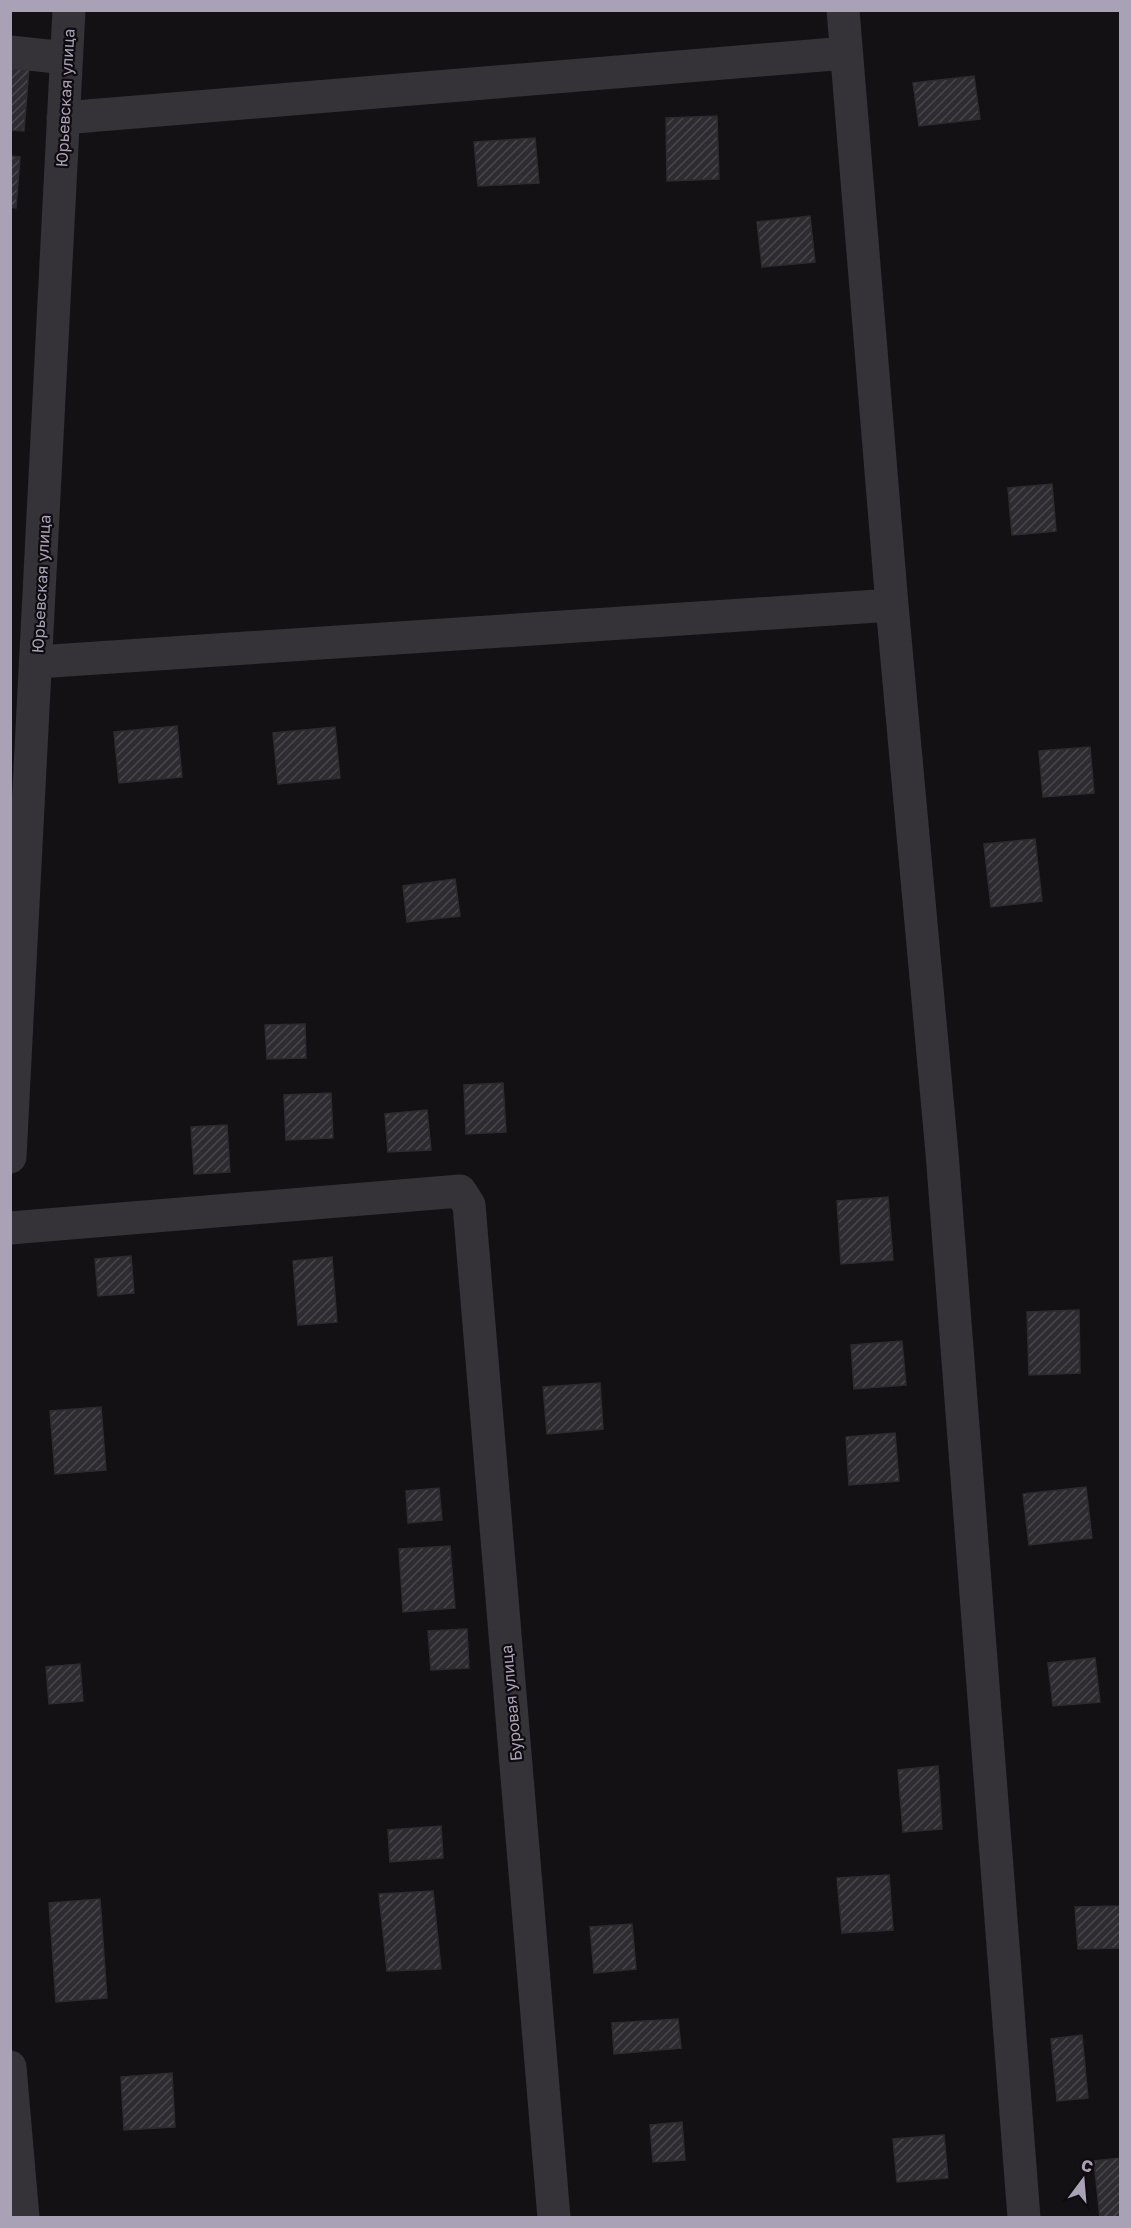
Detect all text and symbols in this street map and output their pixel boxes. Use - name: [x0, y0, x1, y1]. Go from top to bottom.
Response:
- street label: Юрьевская улица: [51, 28, 79, 168]
- street label: Юрьевская улица: [27, 514, 55, 654]
- street label: Буровая улица: [496, 1644, 526, 1762]
- north arrow: [1053, 2150, 1113, 2210]
- text: С: [1079, 2154, 1095, 2177]

